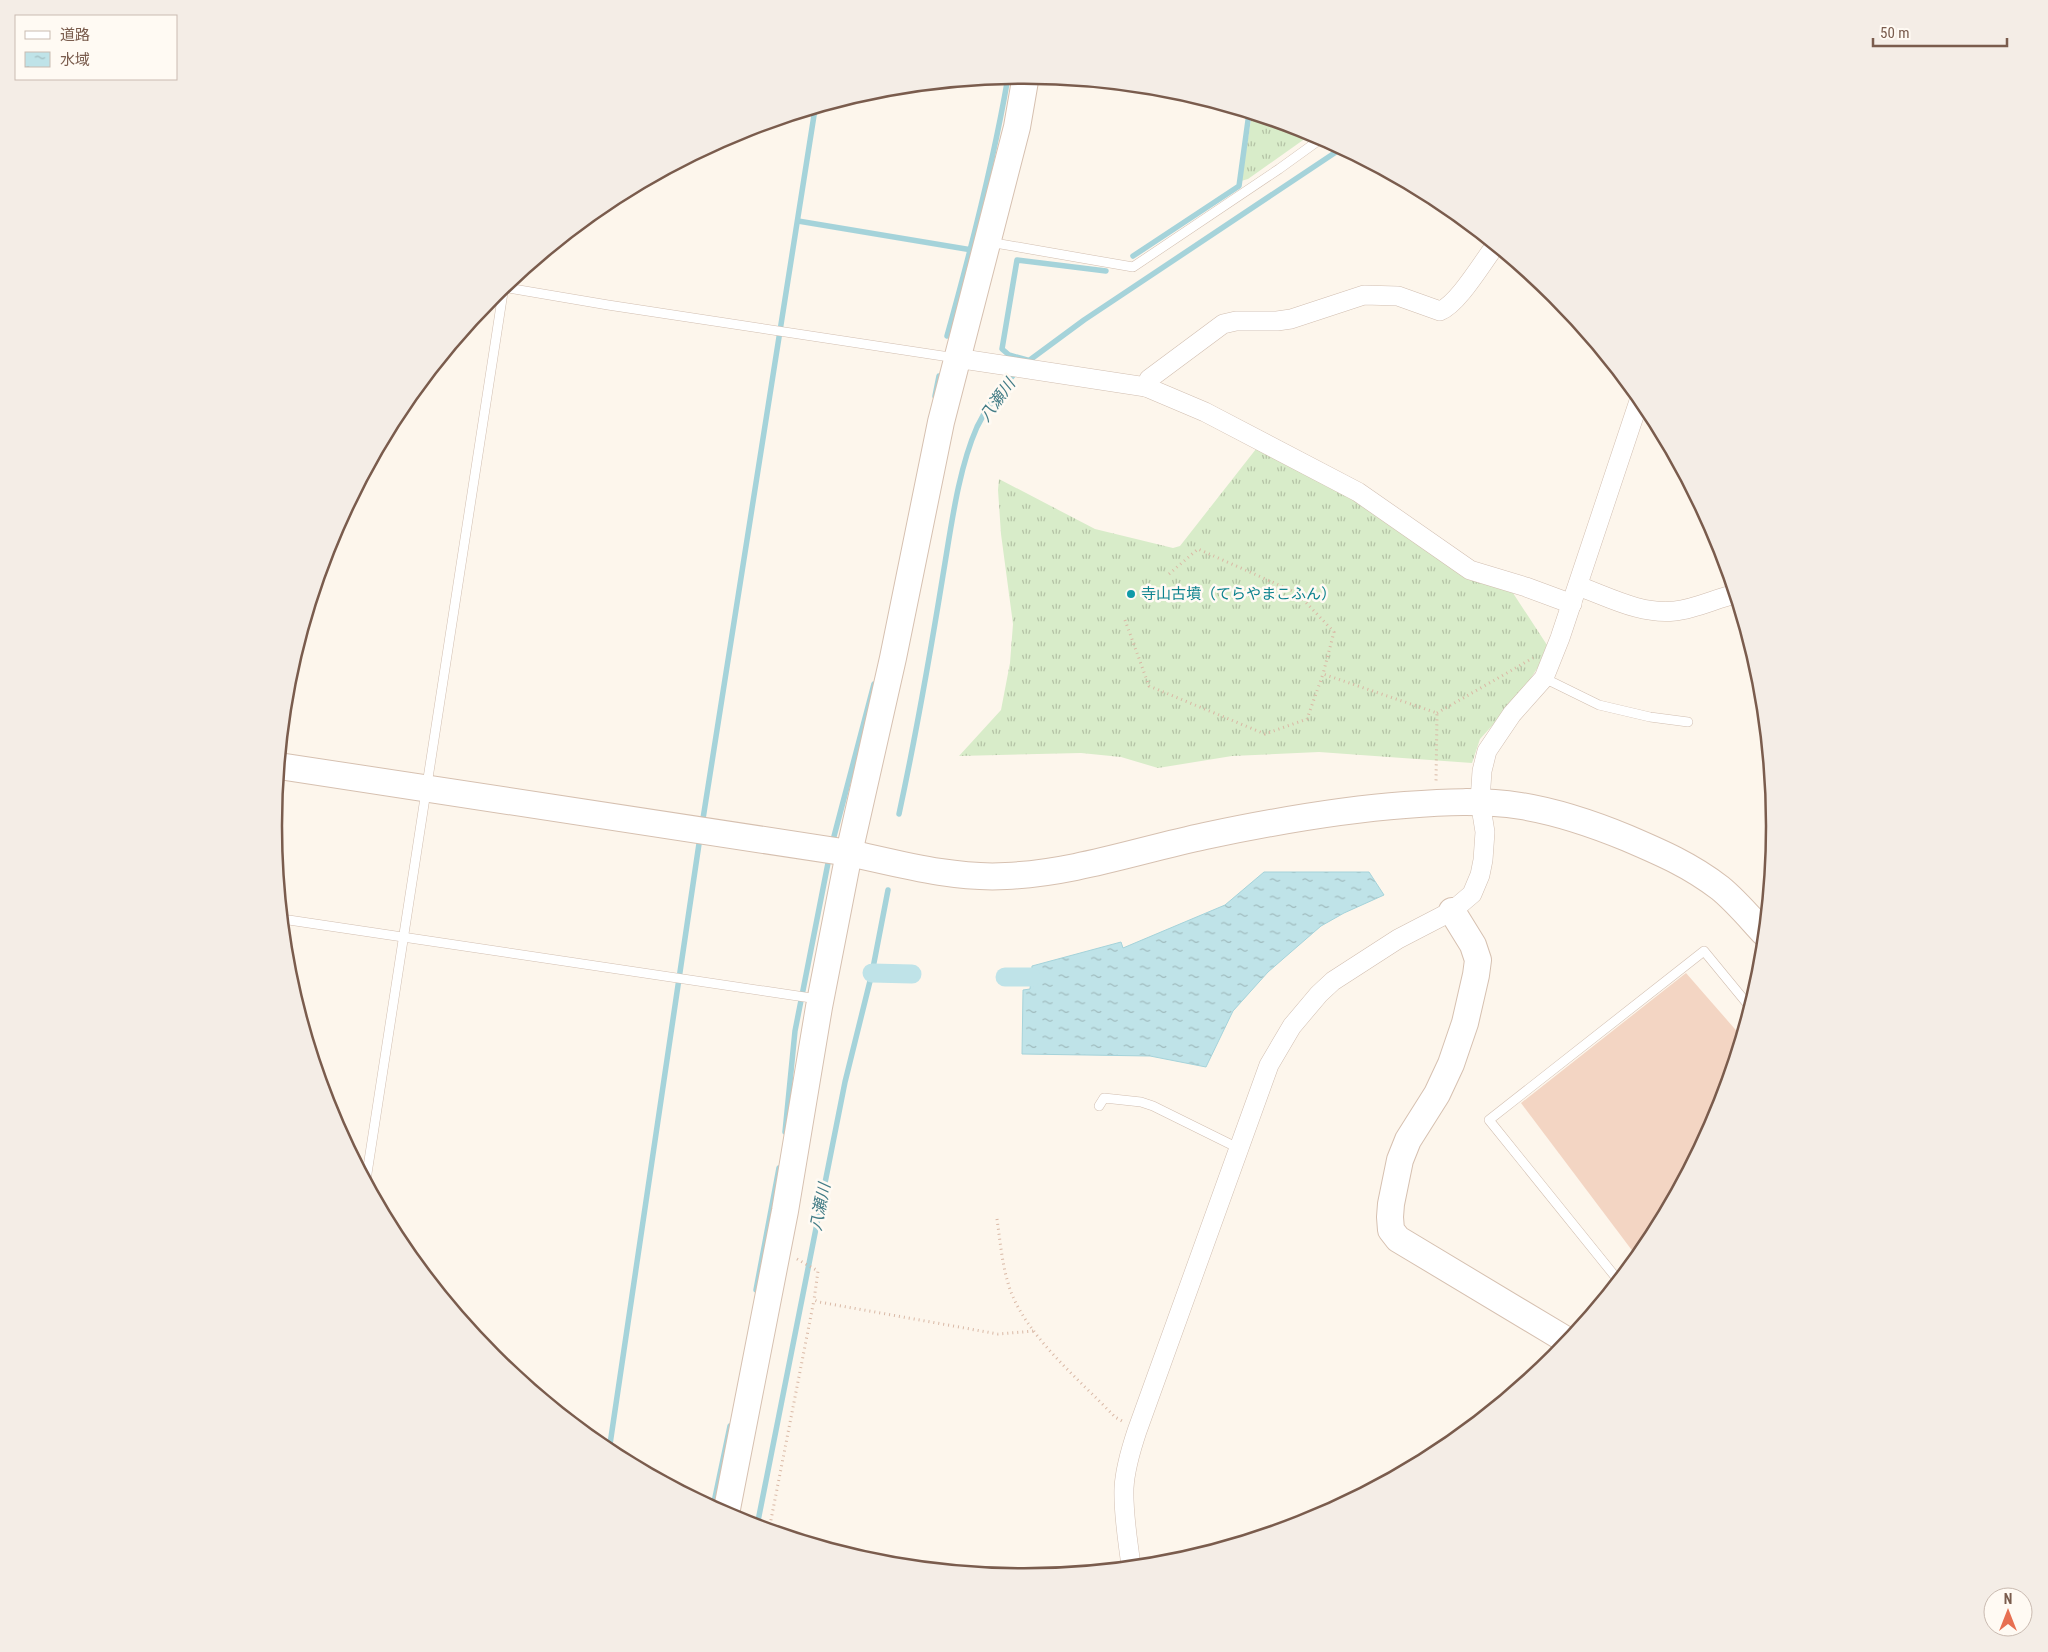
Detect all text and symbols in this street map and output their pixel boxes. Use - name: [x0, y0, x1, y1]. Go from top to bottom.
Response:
- legend: [15, 15, 178, 80]
- scale bar: [1873, 15, 2007, 47]
- text: 50 m: [1880, 24, 1910, 42]
- text: 道路: [60, 26, 90, 44]
- text: 水域: [60, 51, 90, 69]
- water label: 八瀬川: [975, 373, 1020, 425]
- place label: 寺山古墳（てらやまこふん）: [1141, 585, 1336, 603]
- marker: 寺山古墳（てらやまこふん）: [1125, 588, 1137, 600]
- water label: 八瀬川: [806, 1180, 834, 1232]
- north arrow: [1983, 1587, 2033, 1637]
- text: N: [2004, 1591, 2012, 1607]

